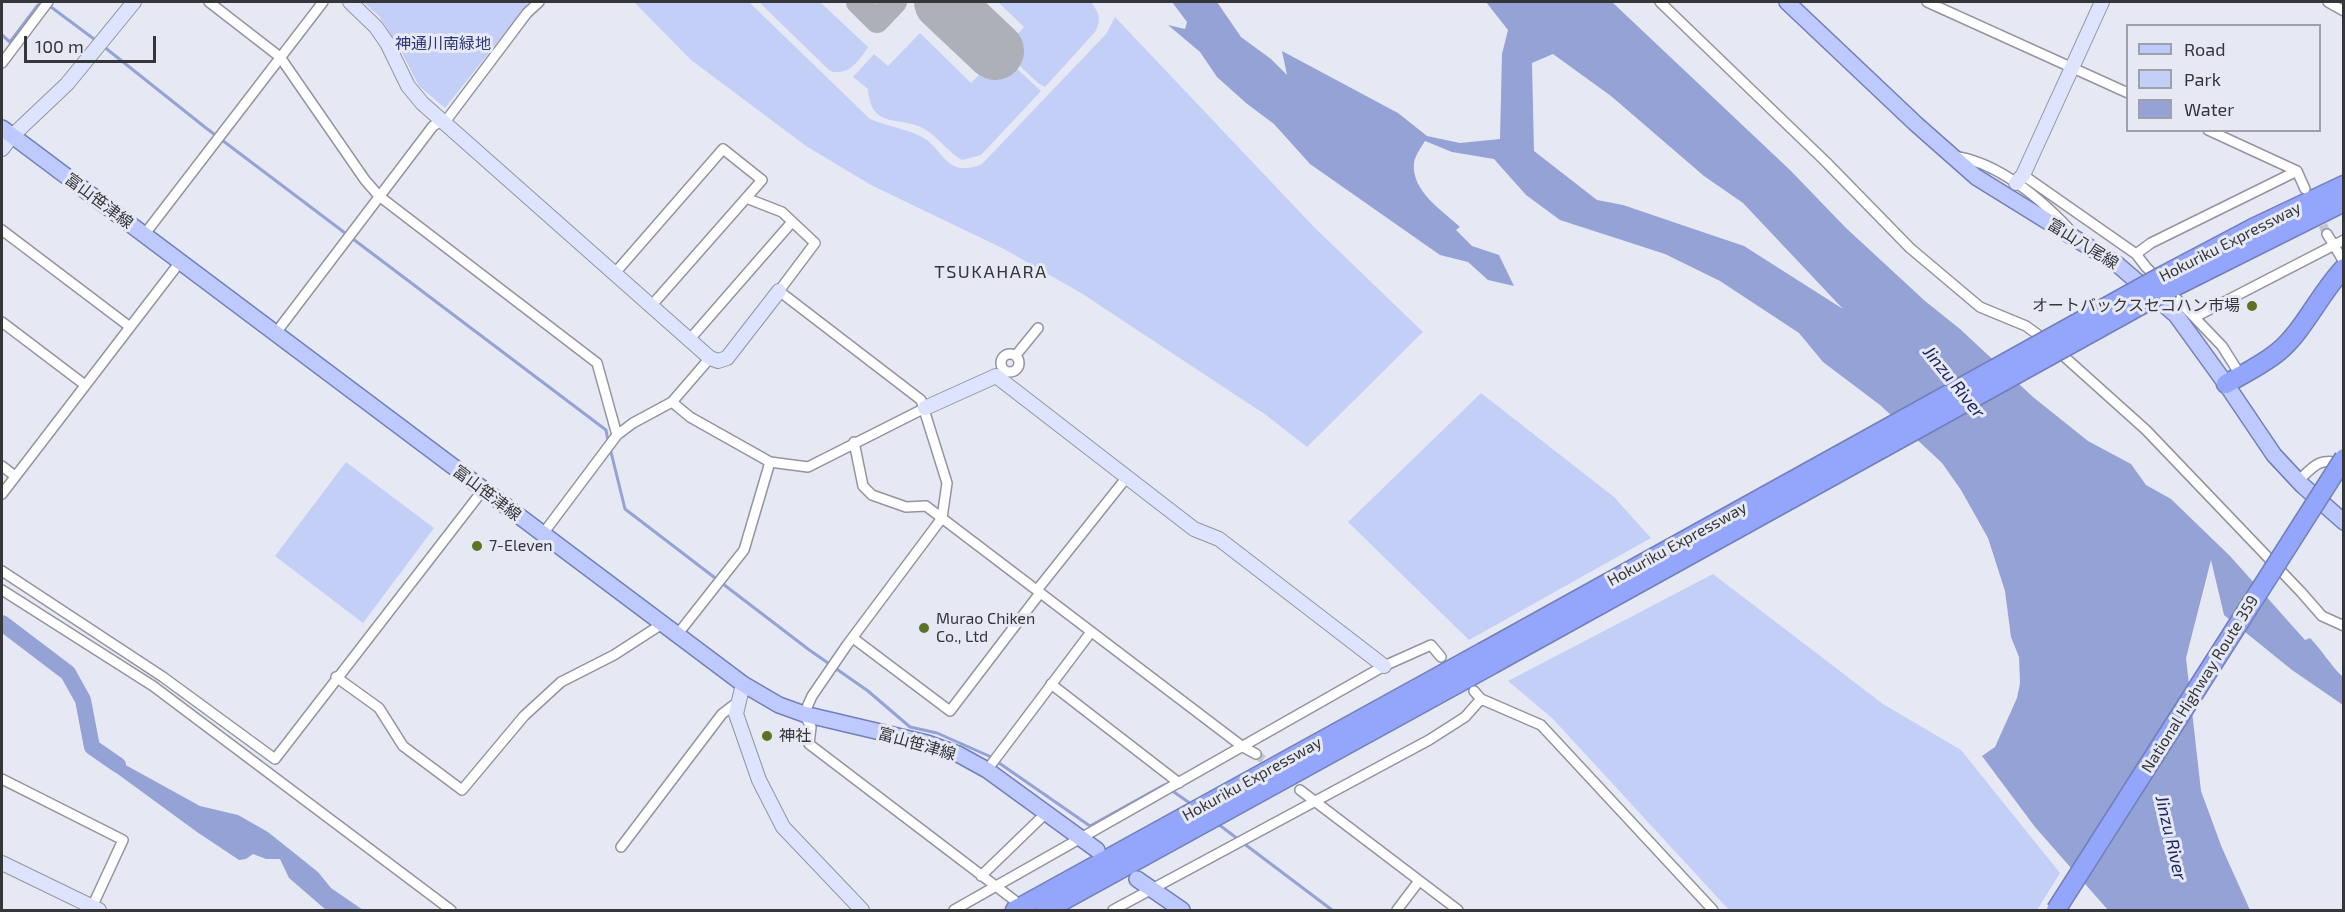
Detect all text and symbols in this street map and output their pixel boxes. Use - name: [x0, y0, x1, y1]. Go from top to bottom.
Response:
- scale bar: [27, 24, 159, 62]
- legend: [2126, 24, 2321, 132]
- park label: 神通川南緑地: [395, 34, 491, 54]
- text: 100 m: [35, 35, 84, 57]
- text: Road: [2184, 38, 2225, 60]
- text: Park: [2184, 68, 2221, 90]
- text: Water: [2184, 98, 2234, 120]
- street label: 富山笹津線: [61, 169, 137, 233]
- street label: Hokuriku Expressway: [2156, 198, 2304, 286]
- street label: 富山八尾線: [2044, 215, 2122, 273]
- district label: TSUKAHARA: [934, 261, 1048, 283]
- place label: オートバックスセコハン市場: [2032, 296, 2240, 316]
- marker: オートバックスセコハン市場: [2245, 299, 2259, 313]
- water label: Jinzu River: [1918, 342, 1990, 422]
- street label: 富山笹津線: [449, 461, 525, 525]
- street label: Hokuriku Expressway: [1604, 498, 1750, 590]
- place label: 7-Eleven: [489, 536, 553, 556]
- marker: 7-Eleven: [470, 539, 484, 553]
- street label: National Highway Route 359: [2137, 592, 2263, 776]
- place label: Murao Chiken Co., Ltd: [936, 609, 1035, 647]
- marker: Murao Chiken Co., Ltd: [917, 621, 931, 635]
- street label: 富山笹津線: [876, 724, 958, 764]
- place label: 神社: [779, 726, 811, 746]
- marker: 神社: [760, 729, 774, 743]
- street label: Hokuriku Expressway: [1179, 733, 1325, 825]
- water label: Jinzu River: [2151, 794, 2191, 882]

